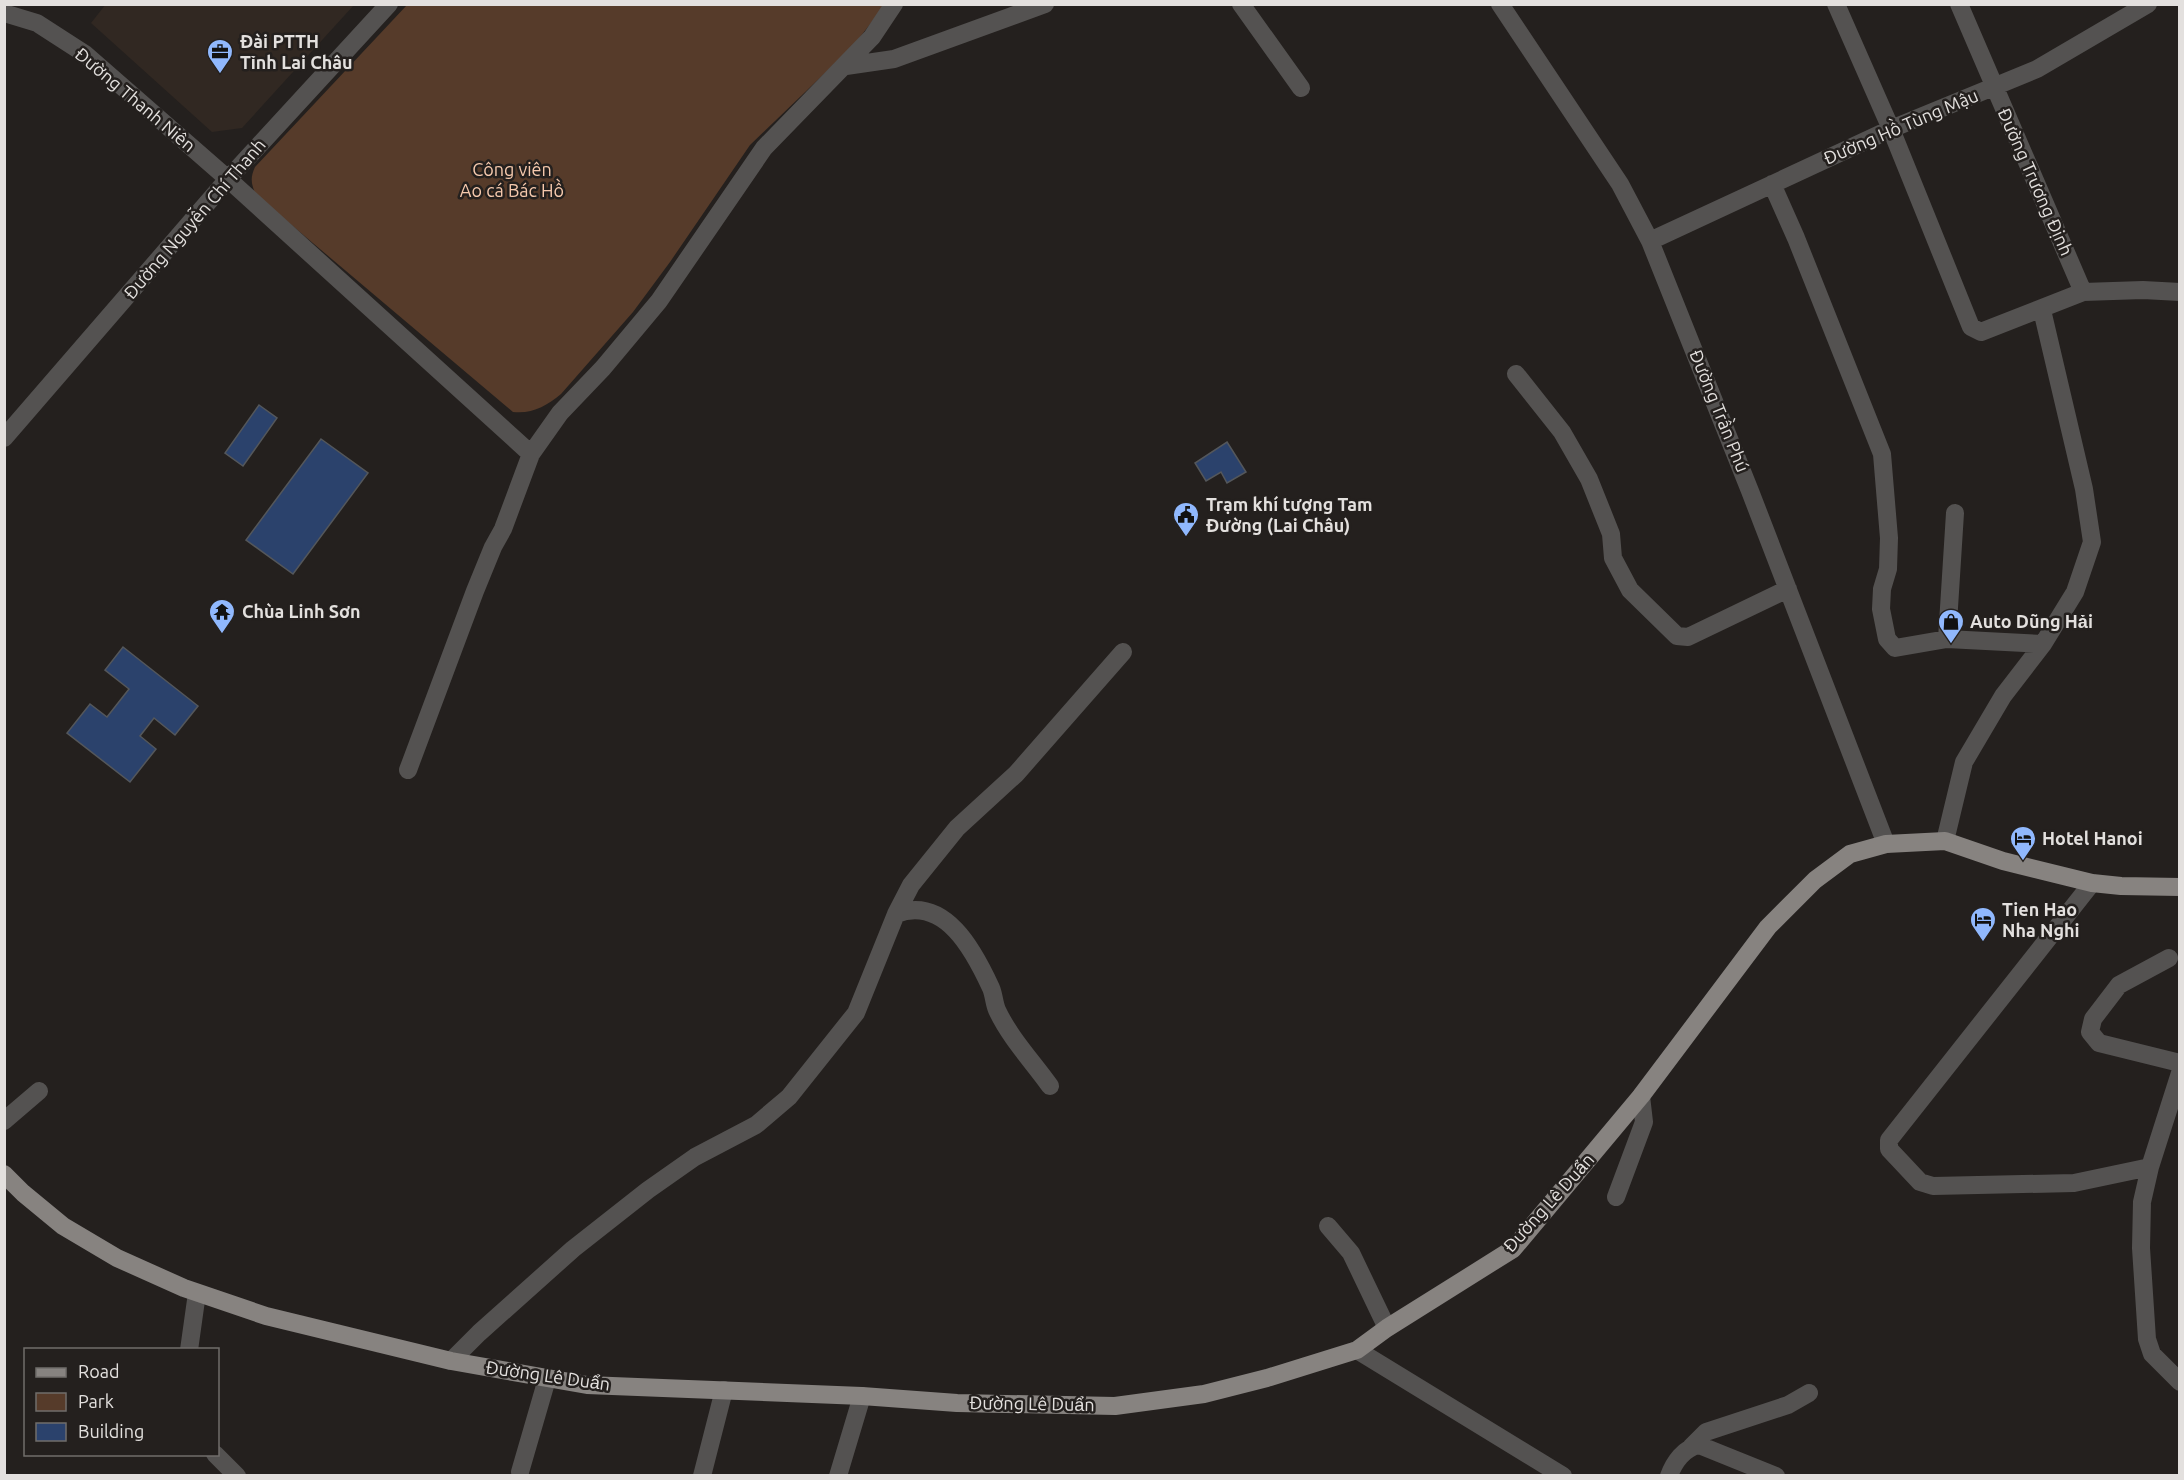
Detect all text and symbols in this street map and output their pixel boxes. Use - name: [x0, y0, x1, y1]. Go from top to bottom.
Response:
- place label: Đài PTTH Tỉnh Lai Châu: [240, 31, 353, 72]
- office icon: Đài PTTH Tỉnh Lai Châu: [205, 37, 235, 75]
- street label: Đường Thanh Niên: [72, 43, 200, 155]
- street label: Đường Hồ Tùng Mậu: [1819, 82, 1981, 168]
- street label: Đường Trương Định: [1994, 105, 2077, 258]
- street label: Đường Nguyễn Chí Thanh: [118, 133, 269, 302]
- park label: Công viên Ao cá Bác Hồ: [460, 159, 564, 200]
- street label: Đường Trần Phú: [1686, 346, 1756, 475]
- place label: Trạm khí tượng Tam Đường (Lai Châu): [1206, 494, 1372, 536]
- public building icon: Trạm khí tượng Tam Đường (Lai Châu): [1171, 500, 1201, 538]
- temple icon: Chùa Linh Sơn: [207, 597, 237, 635]
- place label: Chùa Linh Sơn: [242, 601, 360, 621]
- shop icon: Auto Dũng Hải: [1936, 607, 1966, 645]
- place label: Auto Dũng Hải: [1970, 611, 2093, 631]
- hotel icon: Hotel Hanoi: [2008, 824, 2038, 862]
- place label: Hotel Hanoi: [2042, 828, 2143, 848]
- place label: Tien Hao Nha Nghi: [2002, 899, 2080, 940]
- hotel icon: Tien Hao Nha Nghi: [1968, 905, 1998, 943]
- street label: Đường Lê Duẩn: [1499, 1149, 1598, 1256]
- legend: [24, 1348, 219, 1456]
- street label: Đường Lê Duẩn: [485, 1356, 612, 1394]
- text: Road: [78, 1361, 120, 1381]
- text: Park: [78, 1391, 114, 1411]
- street label: Đường Lê Duẩn: [969, 1392, 1095, 1414]
- text: Building: [78, 1421, 144, 1441]

